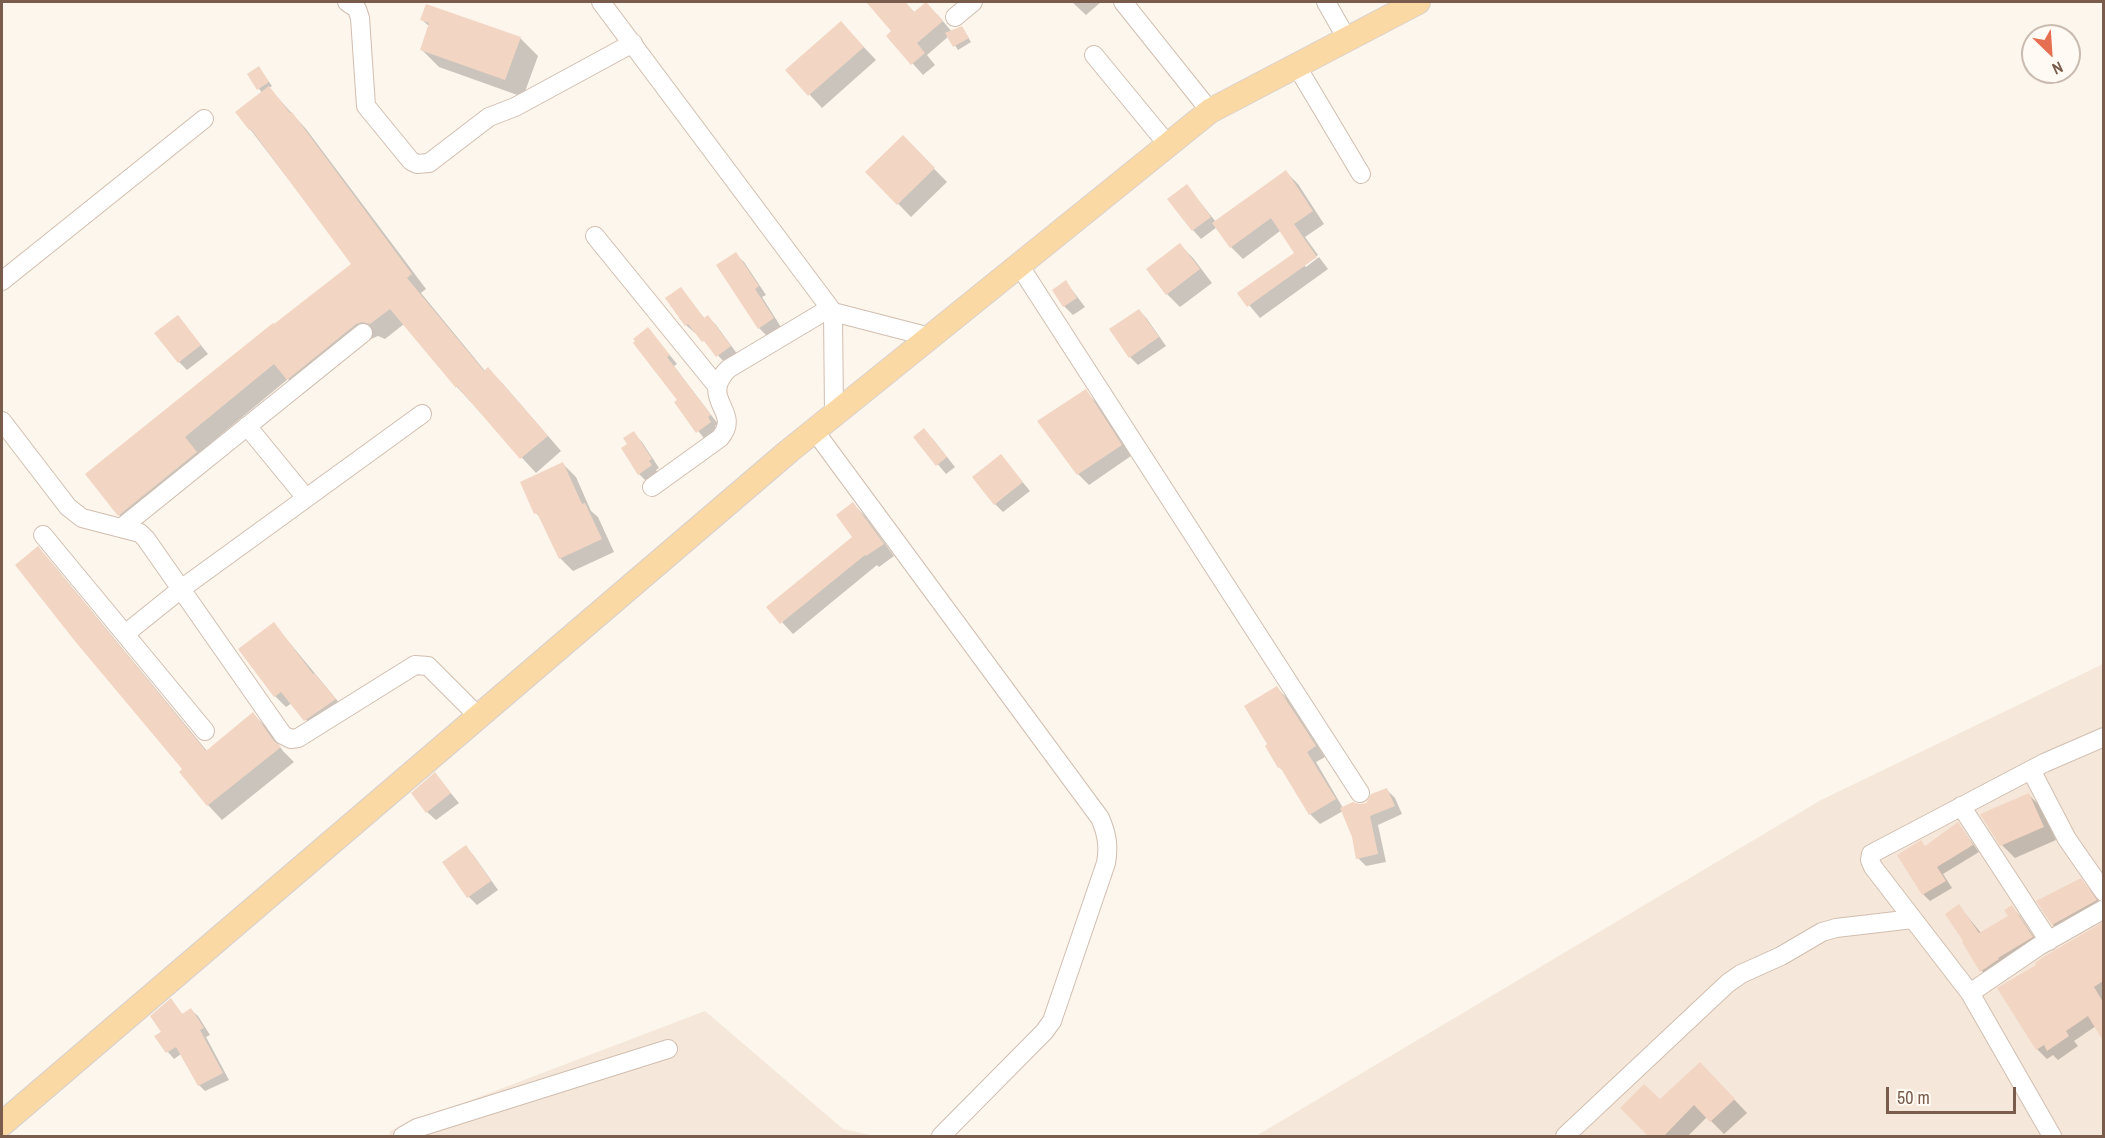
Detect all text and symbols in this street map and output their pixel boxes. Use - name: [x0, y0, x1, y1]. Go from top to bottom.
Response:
- north arrow: [2021, 24, 2081, 84]
- text: N: [2049, 57, 2067, 80]
- scale bar: [1889, 1075, 2020, 1113]
- text: 50 m: [1897, 1085, 1930, 1110]

